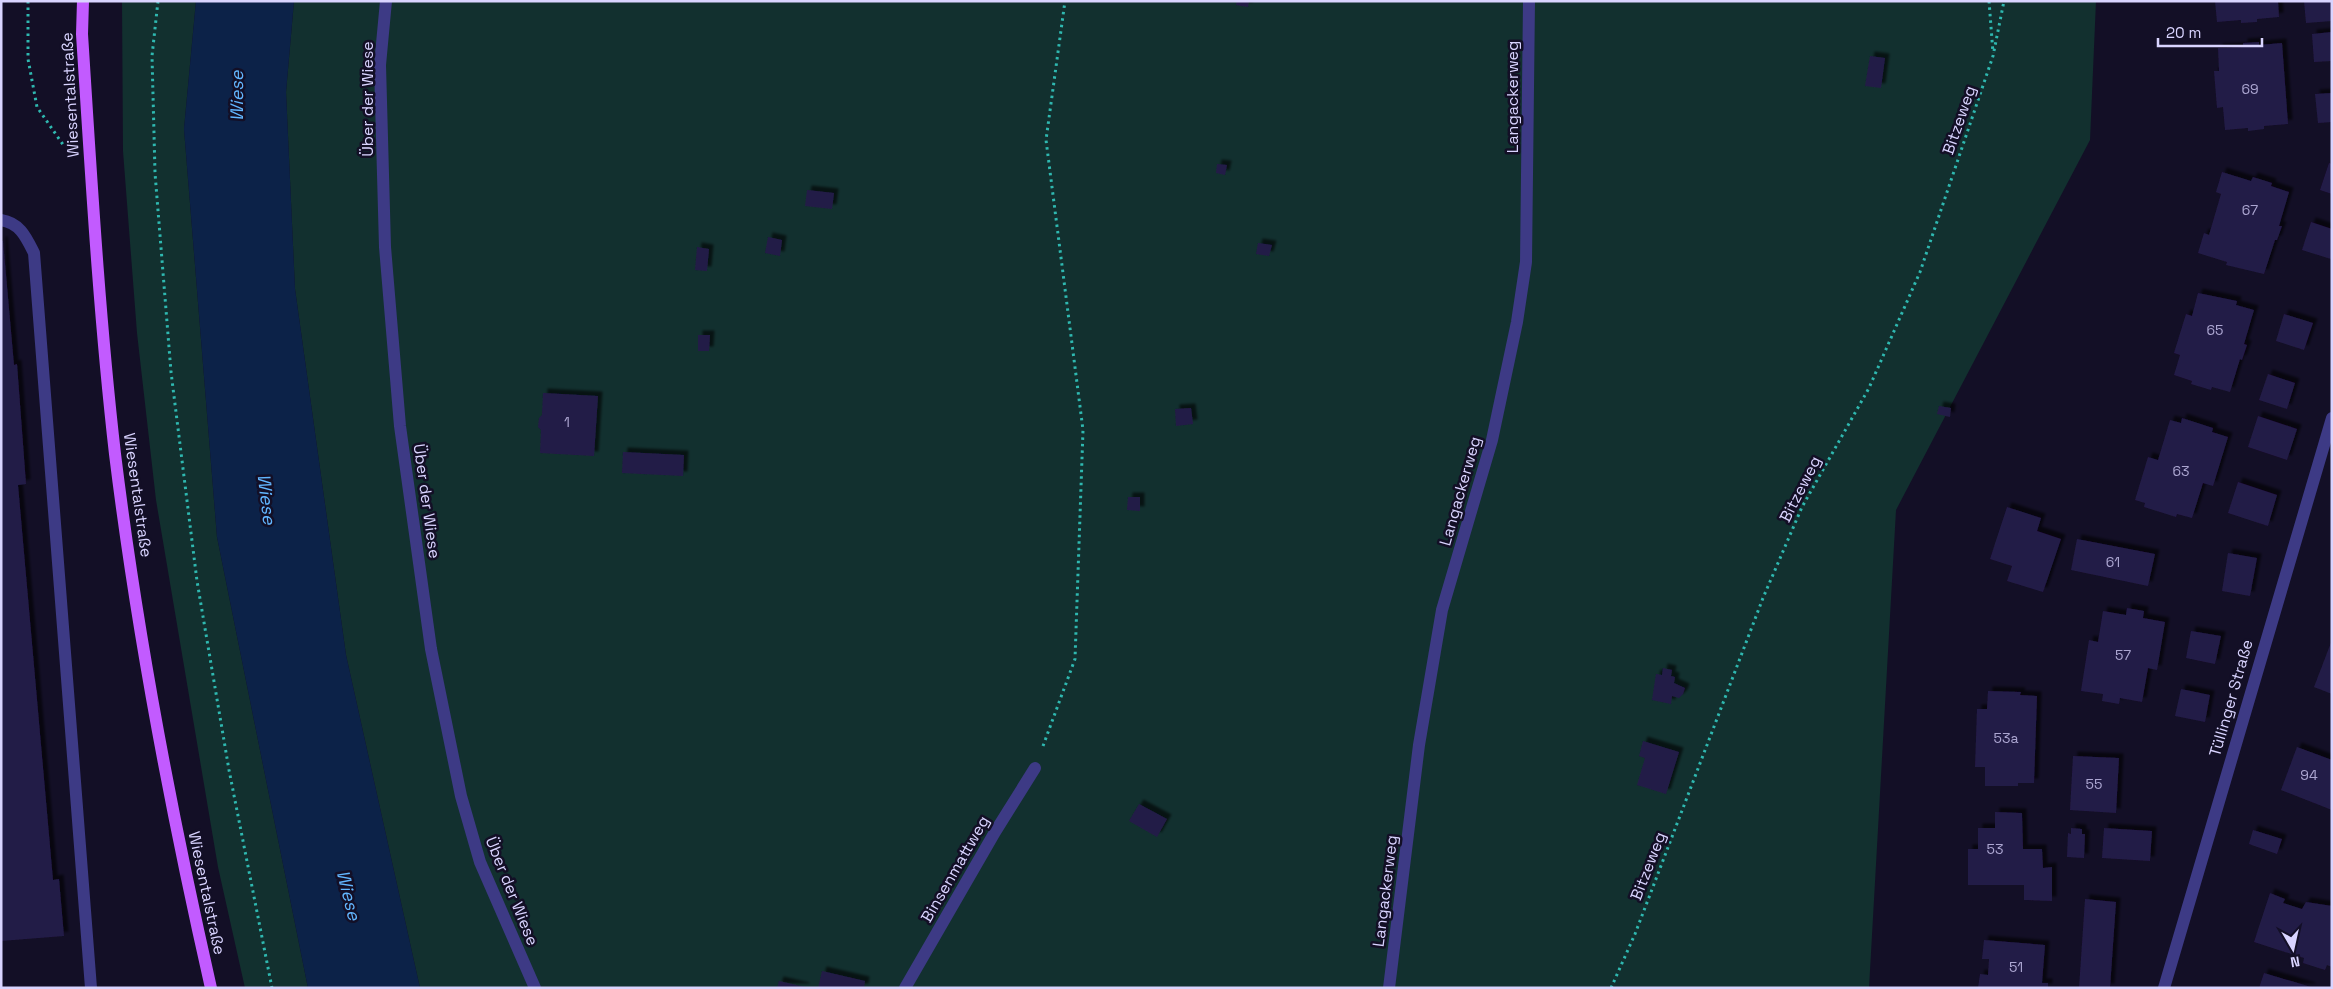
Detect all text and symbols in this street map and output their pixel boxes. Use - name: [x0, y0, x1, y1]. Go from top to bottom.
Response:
- scale bar: [2158, 15, 2262, 47]
- text: 20 m: [2166, 23, 2201, 42]
- street label: Wiesentalstraße: [56, 32, 84, 158]
- street label: Über der Wiese: [357, 41, 378, 157]
- street label: Langackerweg: [1502, 41, 1523, 153]
- water label: Wiese: [225, 69, 248, 121]
- house number: 69: [2241, 80, 2259, 98]
- street label: Bitzeweg: [1937, 83, 1981, 157]
- house number: 67: [2242, 201, 2258, 219]
- house number: 65: [2207, 321, 2223, 339]
- house number: 1: [564, 413, 570, 431]
- street label: Wiesentalstraße: [119, 431, 157, 559]
- street label: Langackerweg: [1434, 434, 1486, 548]
- street label: Über der Wiese: [409, 442, 445, 560]
- street label: Bitzeweg: [1774, 452, 1826, 526]
- house number: 63: [2172, 462, 2190, 480]
- water label: Wiese: [252, 472, 282, 527]
- house number: 61: [2106, 553, 2120, 571]
- street label: Tüllinger Straße: [2204, 637, 2258, 759]
- house number: 57: [2115, 646, 2131, 664]
- house number: 53a: [1994, 729, 2018, 747]
- house number: 94: [2300, 766, 2318, 784]
- house number: 55: [2086, 775, 2102, 793]
- street label: Binsenmattweg: [916, 812, 994, 926]
- street label: Wiesentalstraße: [184, 829, 230, 957]
- street label: Bitzeweg: [1625, 829, 1671, 903]
- street label: Über der Wiese: [481, 833, 543, 949]
- street label: Langackerweg: [1368, 834, 1402, 948]
- house number: 53: [1987, 840, 2003, 858]
- water label: Wiese: [332, 867, 367, 924]
- north arrow: [2268, 924, 2318, 974]
- text: N: [2289, 952, 2301, 971]
- house number: 51: [2009, 958, 2023, 976]

